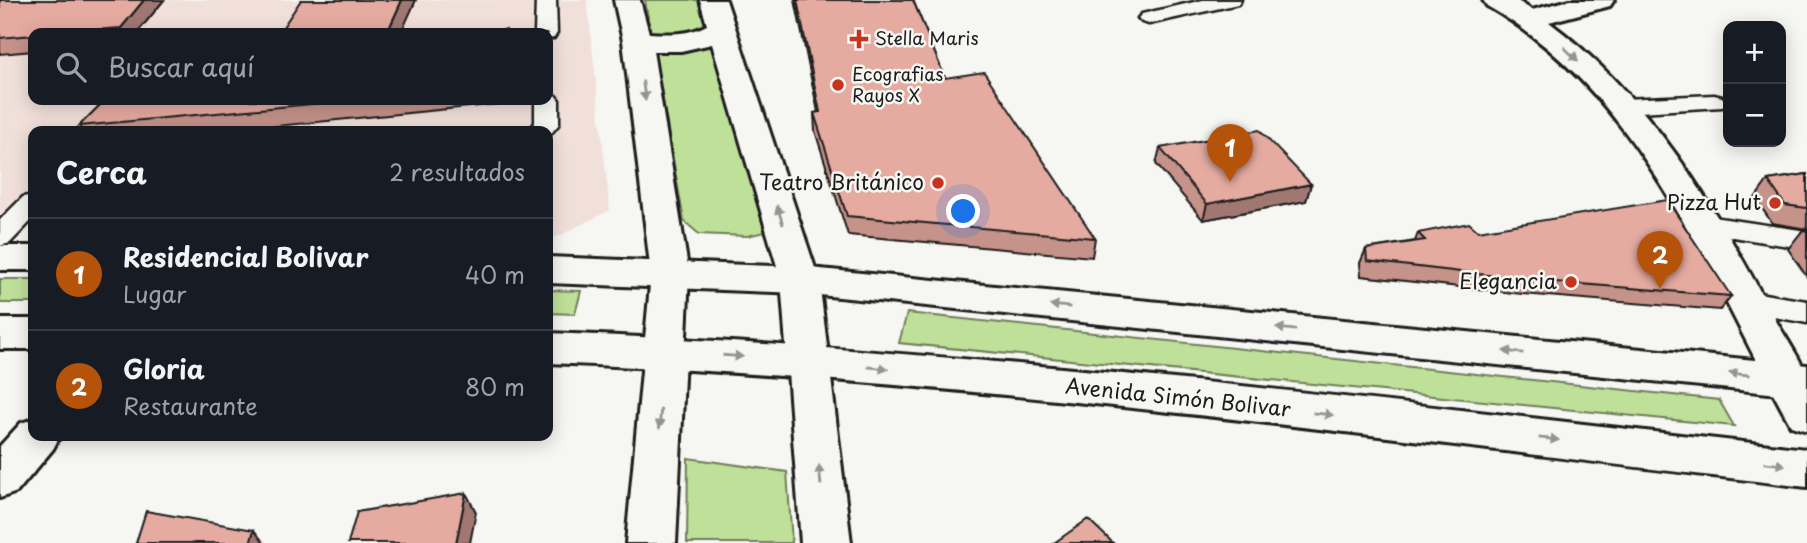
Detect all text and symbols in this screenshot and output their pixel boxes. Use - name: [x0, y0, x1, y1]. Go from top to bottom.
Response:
- map controls: [1723, 21, 1786, 147]
- button: +: [1723, 21, 1786, 84]
- place label: Stella Maris: [875, 24, 979, 51]
- search box: [28, 28, 553, 105]
- marker: Stella Maris: [849, 29, 869, 49]
- one-way arrow: [1562, 46, 1579, 63]
- text: Buscar aquí: [108, 47, 254, 86]
- icon: search: [52, 48, 90, 86]
- place label: Ecografias Rayos X: [852, 60, 943, 108]
- marker: Ecografias Rayos X: [830, 77, 846, 93]
- one-way arrow: [639, 80, 650, 102]
- button: −: [1723, 84, 1786, 147]
- pin: 1: [1207, 124, 1253, 182]
- text: Cerca: [56, 149, 147, 194]
- text: 2 resultados: [389, 154, 525, 189]
- place label: Teatro Británico: [759, 165, 924, 197]
- marker: Teatro Británico: [930, 175, 946, 191]
- place label: Pizza Hut: [1667, 185, 1761, 217]
- your location: [946, 194, 980, 228]
- marker: Pizza Hut: [1767, 195, 1783, 211]
- one-way arrow: [774, 204, 784, 225]
- pin: 2: [1637, 231, 1683, 289]
- text: Residencial Bolivar: [123, 237, 369, 276]
- text: 1: [74, 257, 85, 292]
- text: 40 m: [465, 257, 525, 292]
- place label: Elegancia: [1459, 264, 1557, 296]
- marker: Elegancia: [1563, 274, 1579, 290]
- text: Lugar: [123, 276, 186, 311]
- one-way arrow: [1049, 300, 1071, 311]
- one-way arrow: [1275, 323, 1297, 334]
- one-way arrow: [1502, 346, 1524, 357]
- text: Gloria: [123, 349, 205, 388]
- one-way arrow: [722, 351, 744, 362]
- one-way arrow: [867, 362, 889, 373]
- street label: Avenida Simón Bolivar: [1064, 368, 1293, 424]
- text: 2: [71, 369, 87, 404]
- text: 80 m: [465, 369, 525, 404]
- one-way arrow: [1728, 369, 1750, 380]
- text: Restaurante: [123, 388, 258, 423]
- one-way arrow: [1312, 408, 1334, 419]
- one-way arrow: [654, 409, 665, 431]
- one-way arrow: [1539, 434, 1561, 445]
- one-way arrow: [1765, 459, 1787, 470]
- one-way arrow: [814, 464, 825, 486]

